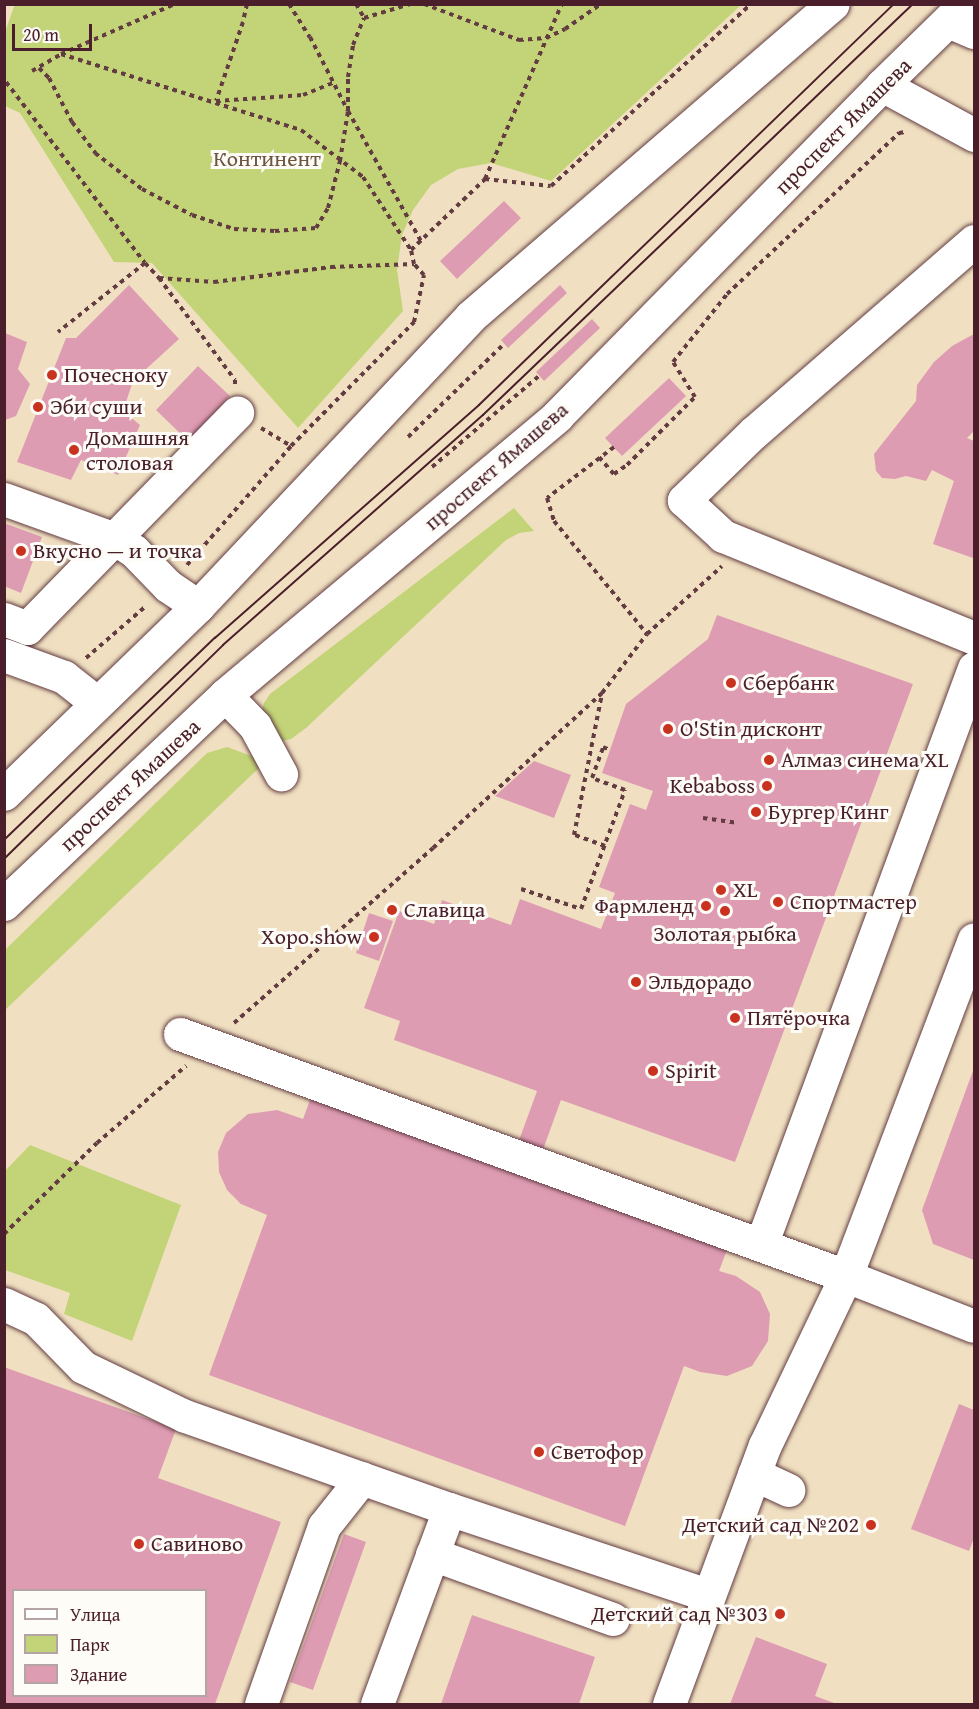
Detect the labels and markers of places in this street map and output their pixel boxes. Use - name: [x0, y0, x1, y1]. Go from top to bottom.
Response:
- place label: Почесноку: [64, 362, 168, 388]
- marker: Почесноку: [45, 368, 59, 382]
- place label: Эби суши: [50, 394, 142, 420]
- marker: Эби суши: [31, 400, 45, 414]
- place label: Домашняя столовая: [86, 424, 189, 476]
- marker: Домашняя столовая: [67, 443, 81, 457]
- place label: Вкусно — и точка: [33, 538, 202, 564]
- marker: Вкусно — и точка: [14, 544, 28, 558]
- place label: Сбербанк: [743, 670, 834, 696]
- marker: Сбербанк: [724, 676, 738, 690]
- place label: O'Stin дисконт: [680, 716, 822, 742]
- marker: O'Stin дисконт: [661, 722, 675, 736]
- place label: Алмаз синема XL: [781, 747, 948, 773]
- marker: Алмаз синема XL: [762, 753, 776, 767]
- place label: Kebaboss: [670, 773, 755, 799]
- marker: Kebaboss: [760, 779, 774, 793]
- place label: Бургер Кинг: [768, 799, 889, 825]
- marker: Бургер Кинг: [749, 805, 763, 819]
- place label: XL: [733, 877, 757, 903]
- marker: XL: [714, 883, 728, 897]
- place label: Спортмастер: [790, 889, 917, 915]
- place label: Фармленд: [594, 893, 694, 919]
- marker: Спортмастер: [771, 895, 785, 909]
- place label: Славица: [404, 897, 485, 923]
- marker: Фармленд: [699, 899, 713, 913]
- marker: Славица: [385, 903, 399, 917]
- marker: Золотая рыбка: [718, 904, 732, 918]
- place label: Золотая рыбка: [653, 921, 797, 947]
- place label: Xopo.show: [261, 924, 362, 950]
- marker: Xopo.show: [367, 930, 381, 944]
- place label: Эльдорадо: [648, 969, 752, 995]
- marker: Эльдорадо: [629, 975, 643, 989]
- place label: Пятёрочка: [747, 1005, 850, 1031]
- marker: Пятёрочка: [728, 1011, 742, 1025]
- place label: Spirit: [665, 1058, 717, 1084]
- marker: Spirit: [646, 1064, 660, 1078]
- place label: Светофор: [551, 1439, 644, 1465]
- marker: Светофор: [532, 1445, 546, 1459]
- place label: Детский сад №202: [682, 1512, 859, 1538]
- marker: Детский сад №202: [864, 1518, 878, 1532]
- place label: Савиново: [151, 1531, 243, 1557]
- marker: Савиново: [132, 1537, 146, 1551]
- place label: Детский сад №303: [591, 1601, 768, 1627]
- marker: Детский сад №303: [773, 1607, 787, 1621]

